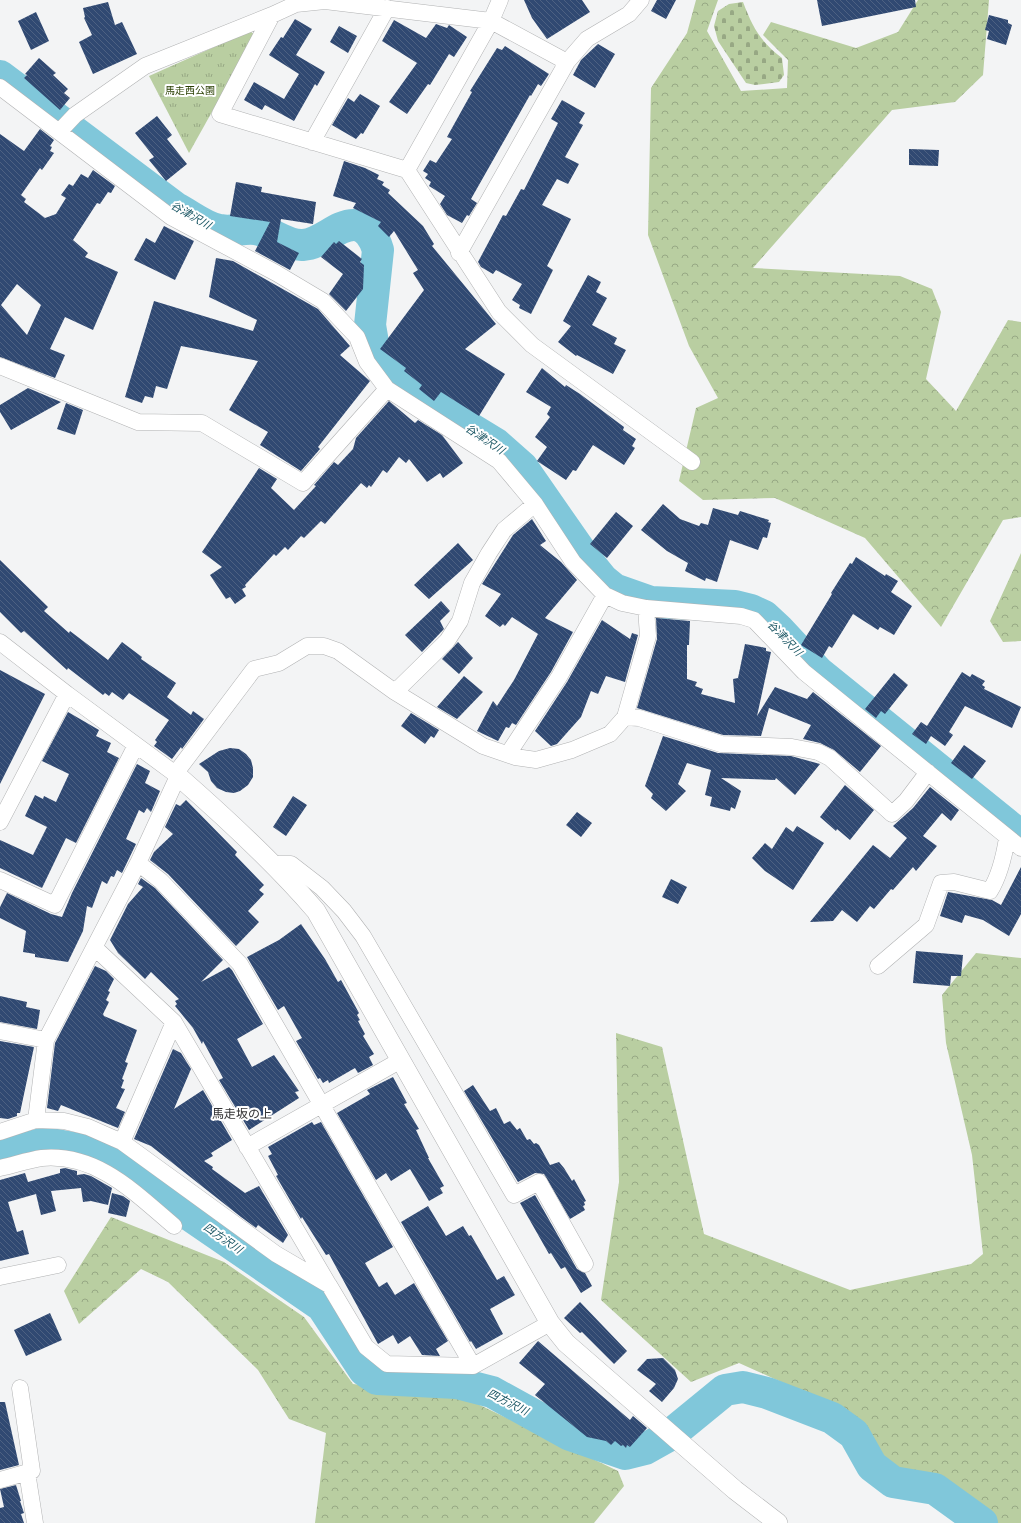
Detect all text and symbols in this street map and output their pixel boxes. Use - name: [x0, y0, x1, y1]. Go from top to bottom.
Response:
- park label: 馬走西公園: [165, 84, 215, 96]
- water label: 谷津沢川: [169, 198, 214, 232]
- water label: 谷津沢川: [463, 421, 508, 457]
- water label: 谷津沢川: [765, 617, 806, 659]
- district label: 馬走坂の上: [212, 1106, 272, 1120]
- water label: 四方沢川: [202, 1220, 246, 1256]
- water label: 四方沢川: [486, 1386, 532, 1418]

